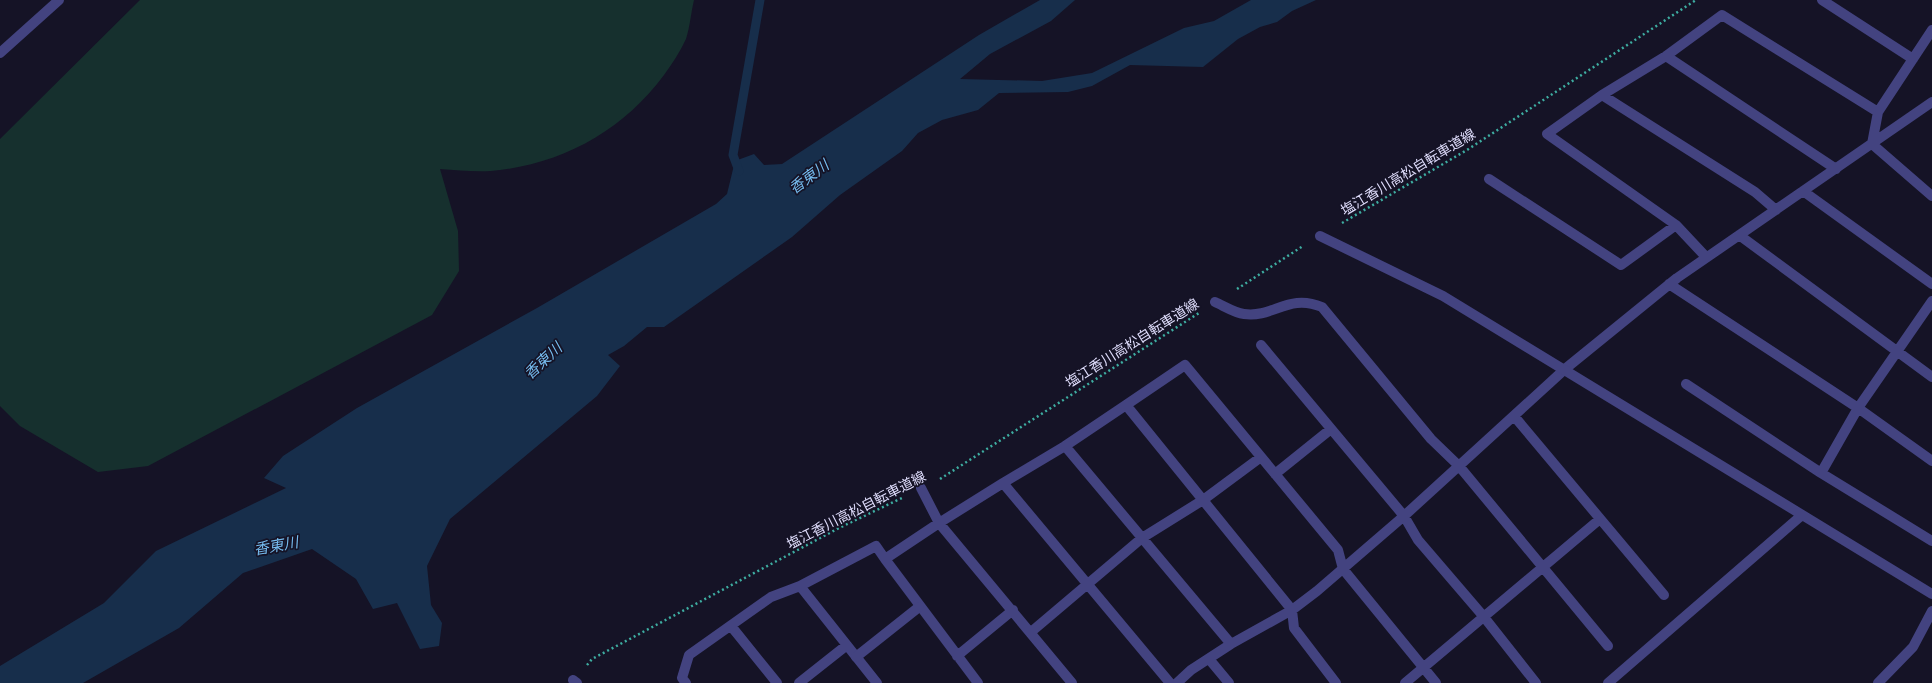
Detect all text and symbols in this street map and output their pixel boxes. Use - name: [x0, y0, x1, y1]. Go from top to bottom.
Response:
- street label: 塩江香川高松自転車道線: [1338, 125, 1478, 219]
- water label: 香東川: [786, 155, 834, 198]
- street label: 塩江香川高松自転車道線: [1062, 295, 1202, 391]
- water label: 香東川: [520, 338, 567, 383]
- street label: 塩江香川高松自転車道線: [784, 468, 928, 552]
- water label: 香東川: [252, 533, 302, 559]

